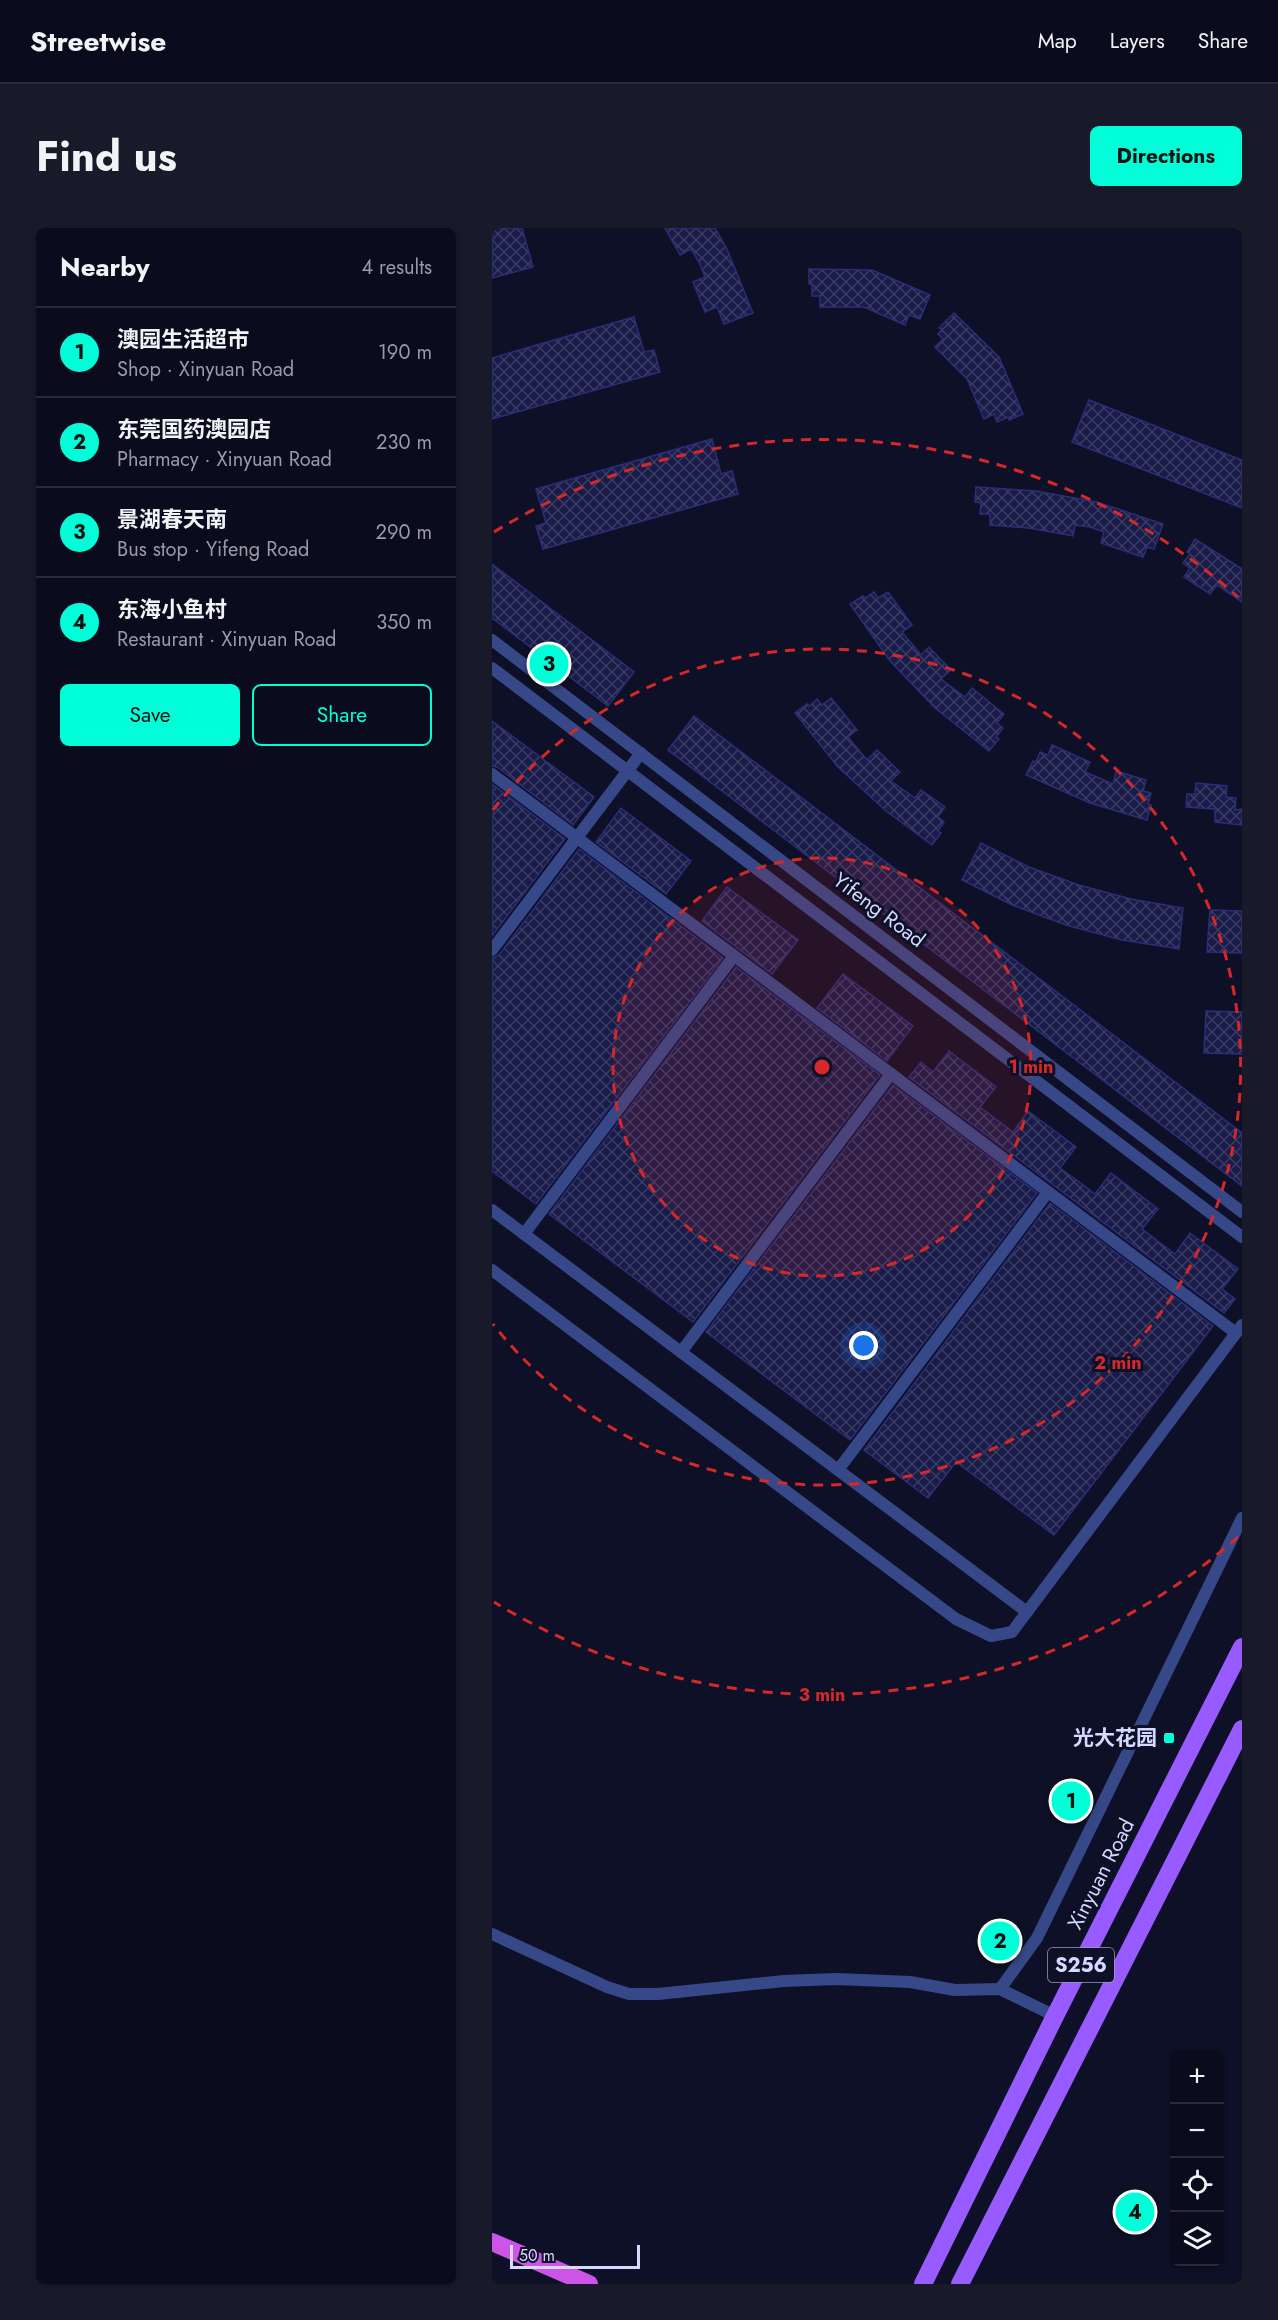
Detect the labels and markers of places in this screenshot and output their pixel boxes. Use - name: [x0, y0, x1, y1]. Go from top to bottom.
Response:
- pin: 3: [530, 642, 568, 686]
- centre of rings: [812, 1057, 832, 1077]
- place label: 光大花园: [1073, 1723, 1157, 1753]
- marker: 光大花园: [1162, 1731, 1176, 1745]
- pin: 1: [1052, 1778, 1090, 1824]
- pin: 2: [980, 1918, 1020, 1964]
- pin: 4: [1116, 2190, 1154, 2234]

